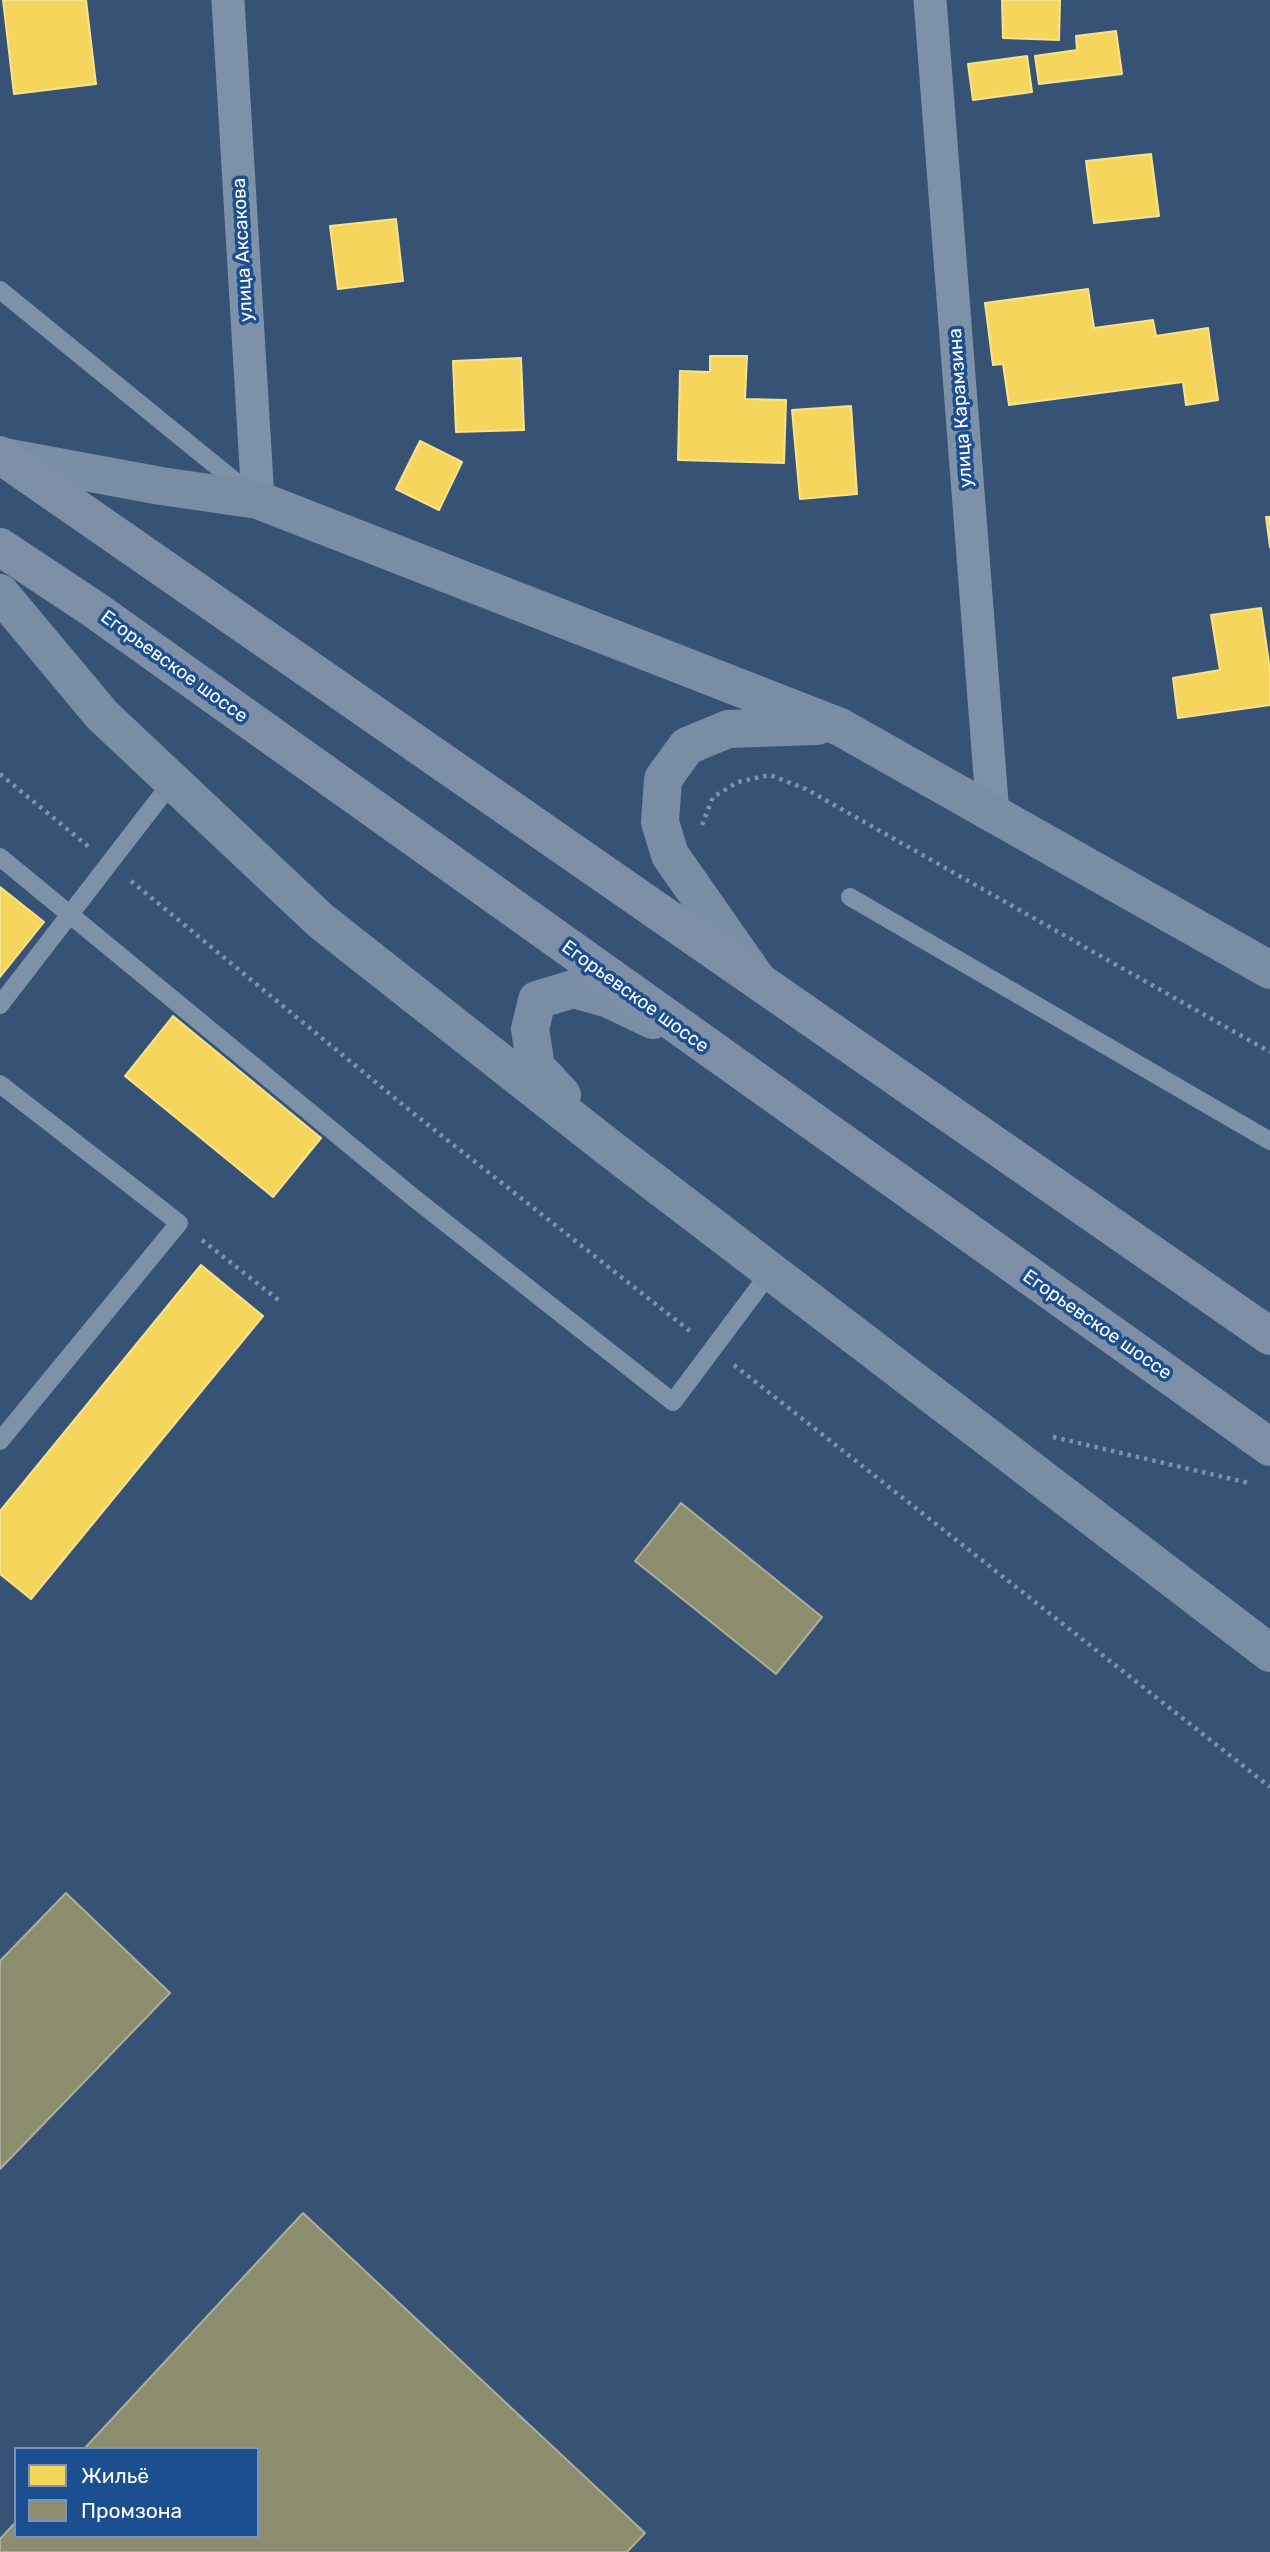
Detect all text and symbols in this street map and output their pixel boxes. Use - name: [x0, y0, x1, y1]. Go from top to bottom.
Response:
- street label: улица Аксакова: [228, 177, 258, 323]
- street label: улица Карамзина: [944, 327, 978, 489]
- street label: Егорьевское шоссе: [96, 606, 252, 728]
- street label: Егорьевское шоссе: [557, 936, 713, 1058]
- street label: Егорьевское шоссе: [1018, 1265, 1176, 1385]
- legend: [14, 2447, 259, 2538]
- text: Жильё: [81, 2463, 149, 2488]
- text: Промзона: [81, 2498, 182, 2523]

